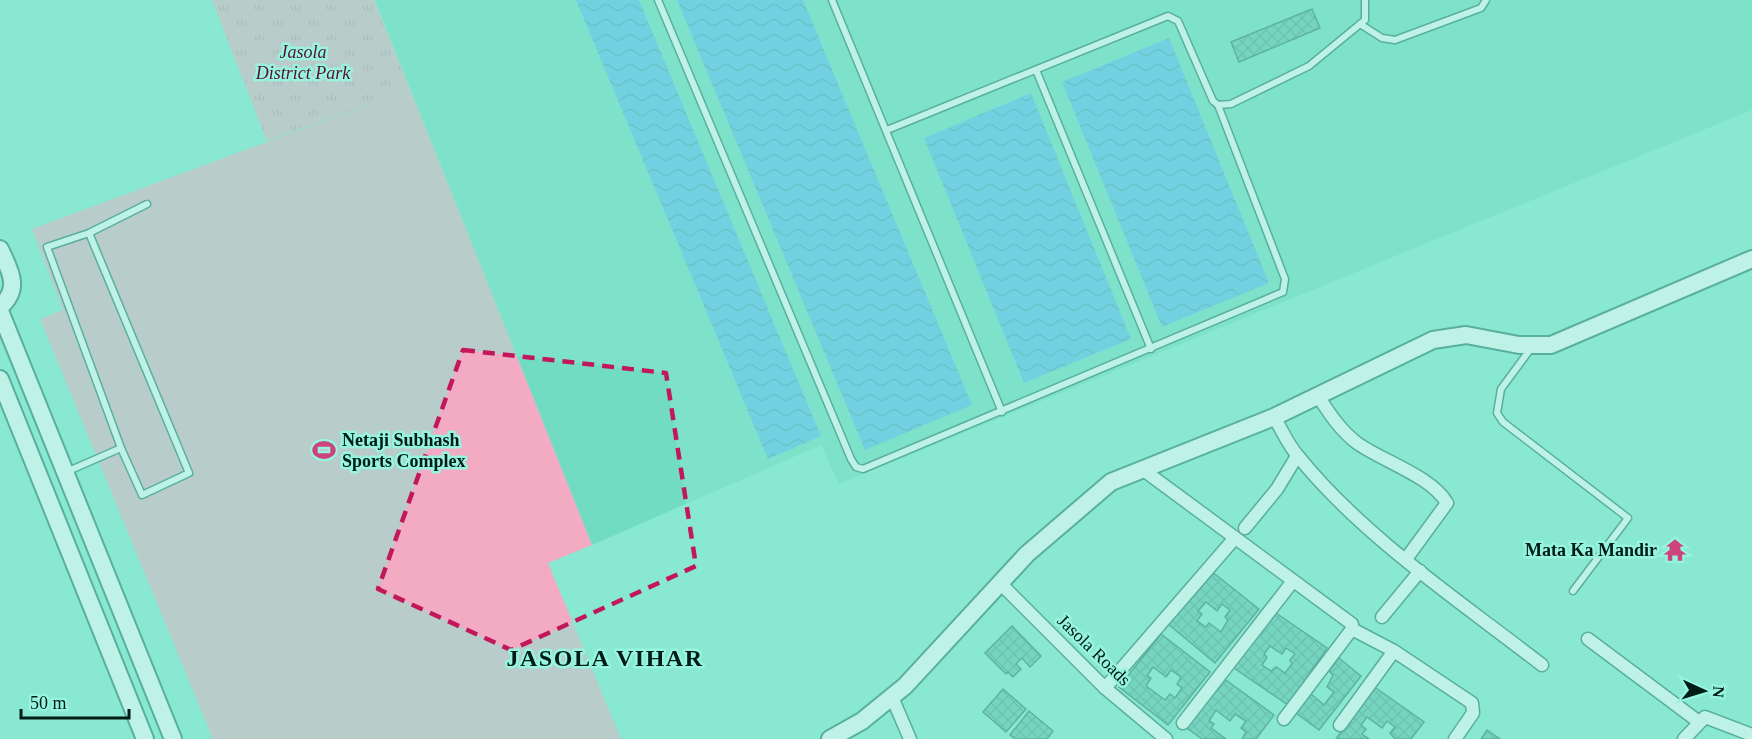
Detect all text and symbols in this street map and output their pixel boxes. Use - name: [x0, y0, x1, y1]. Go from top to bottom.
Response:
- park label: Jasola District Park: [255, 42, 351, 83]
- place label: Netaji Subhash Sports Complex: [342, 430, 466, 471]
- sports icon: Netaji Subhash Sports Complex: [311, 437, 337, 463]
- temple icon: Mata Ka Mandir: [1662, 537, 1688, 563]
- place label: Mata Ka Mandir: [1525, 540, 1657, 560]
- street label: Jasola Roads: [1053, 610, 1135, 690]
- district label: JASOLA VIHAR: [507, 645, 703, 671]
- north arrow: [1674, 661, 1734, 721]
- scale bar: [21, 682, 129, 720]
- text: N: [1710, 686, 1727, 699]
- text: 50 m: [30, 693, 67, 713]

